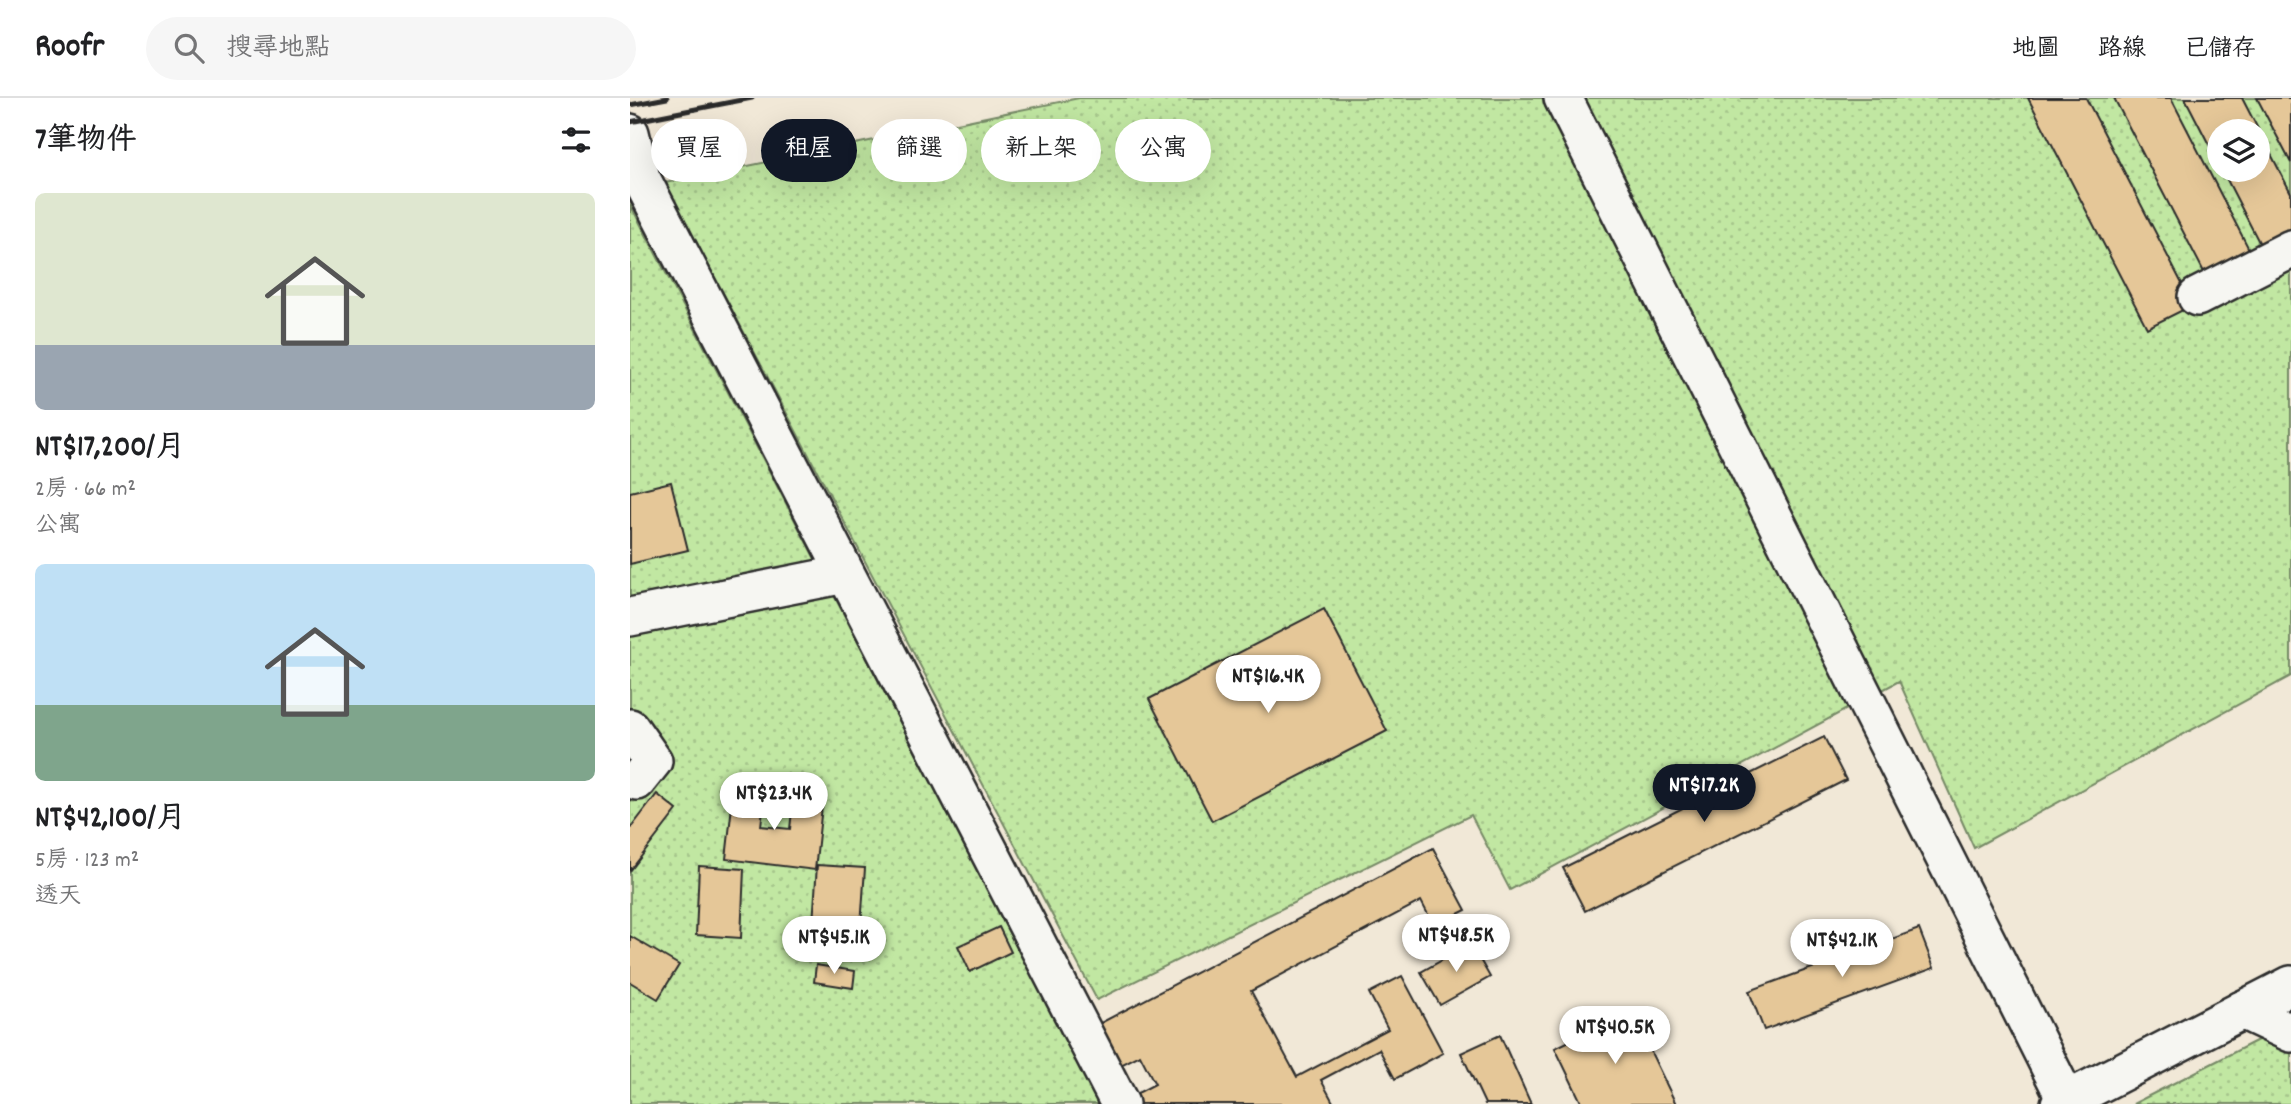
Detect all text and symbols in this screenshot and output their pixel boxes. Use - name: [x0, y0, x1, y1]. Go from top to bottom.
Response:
- search box: [146, 17, 636, 80]
- text: Roofr: [35, 25, 104, 72]
- icon: search: [170, 29, 208, 67]
- text: 搜尋地點: [226, 31, 330, 68]
- text: 地圖: [2012, 33, 2060, 67]
- text: 路線: [2098, 33, 2146, 67]
- text: 已儲存: [2184, 33, 2256, 67]
- chip: 買屋: [651, 119, 747, 182]
- chip: 租屋: [761, 119, 857, 182]
- chip: 篩選: [871, 119, 967, 182]
- chip: 新上架: [981, 119, 1101, 182]
- chip: 公寓: [1115, 119, 1211, 182]
- map controls: [2207, 119, 2270, 182]
- button: layers: [2207, 119, 2270, 182]
- text: 7筆物件: [35, 121, 137, 164]
- icon: filters: [557, 121, 595, 159]
- icon: home: [252, 238, 378, 364]
- text: NT$17,200/月: [35, 428, 185, 471]
- text: 2房 · 66 m²: [35, 474, 136, 507]
- text: 公寓: [35, 510, 81, 543]
- icon: home: [252, 609, 378, 735]
- pin: NT$16.4K: [1196, 656, 1340, 715]
- text: NT$16.4K: [1232, 661, 1304, 694]
- pin: NT$17.2K: [1632, 764, 1776, 824]
- text: NT$17.2K: [1669, 770, 1739, 803]
- pin: NT$23.4K: [702, 772, 846, 832]
- text: NT$23.4K: [736, 778, 812, 811]
- text: NT$42,100/月: [35, 799, 186, 842]
- text: 5房 · 123 m²: [35, 845, 139, 878]
- text: 透天: [35, 881, 81, 914]
- pin: NT$48.5K: [1384, 914, 1528, 974]
- pin: NT$45.1K: [762, 916, 906, 976]
- text: NT$48.5K: [1418, 920, 1494, 953]
- pin: NT$42.1K: [1770, 920, 1914, 979]
- text: NT$45.1K: [798, 922, 870, 955]
- text: NT$42.1K: [1806, 925, 1878, 958]
- pin: NT$40.5K: [1543, 1006, 1687, 1066]
- text: NT$40.5K: [1575, 1012, 1655, 1045]

